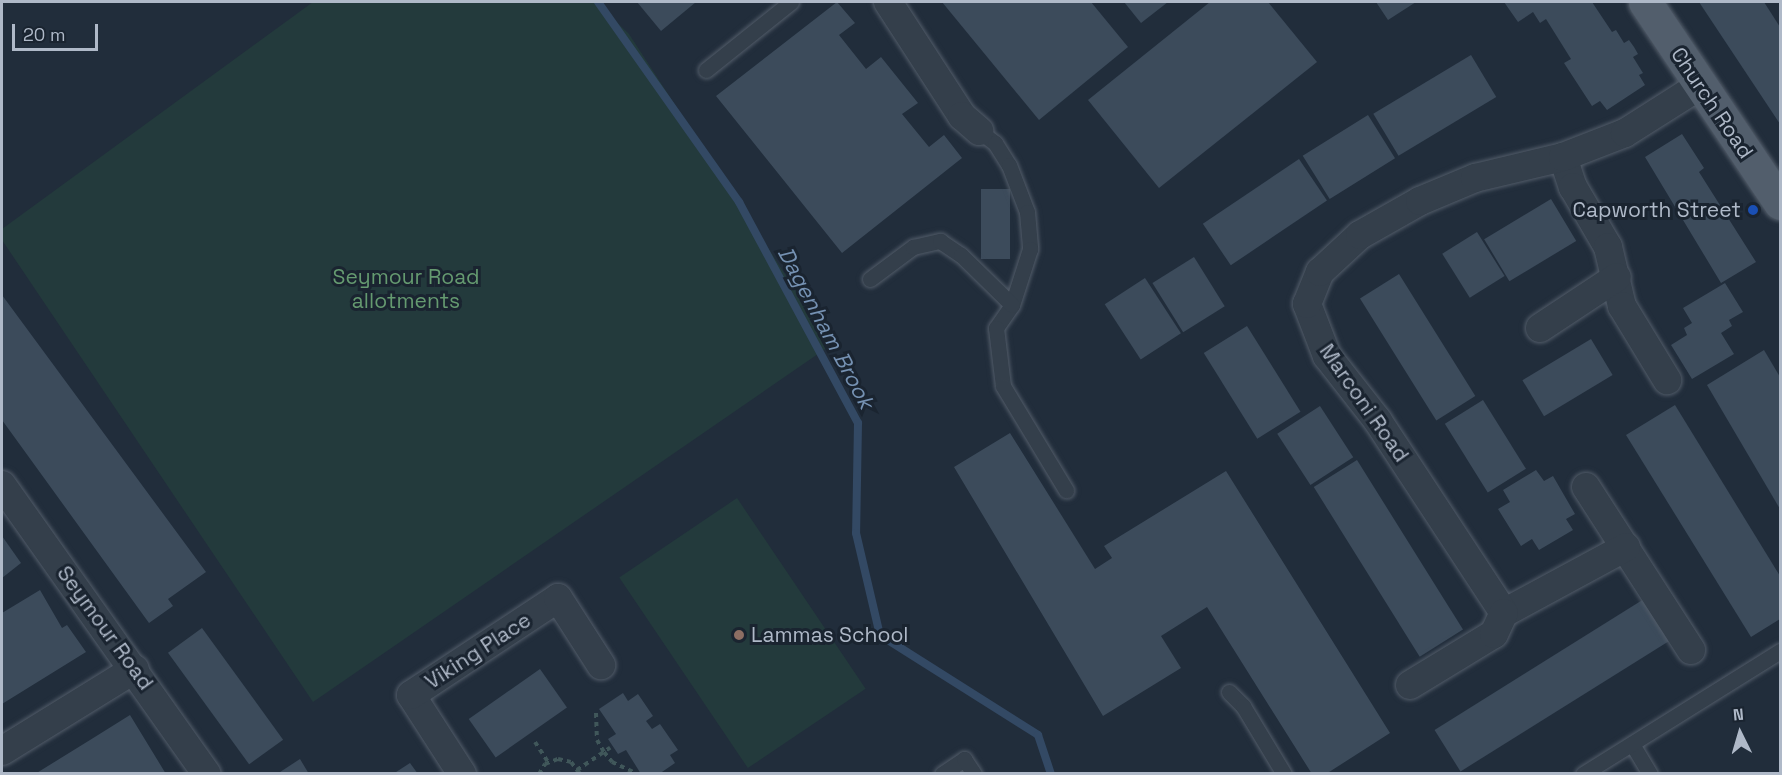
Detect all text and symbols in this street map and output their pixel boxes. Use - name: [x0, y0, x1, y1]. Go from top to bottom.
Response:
- scale bar: [15, 12, 100, 50]
- text: 20 m: [23, 23, 66, 46]
- street label: Church Road: [1666, 43, 1758, 163]
- place label: Capworth Street: [1572, 197, 1741, 223]
- marker: Capworth Street: [1746, 203, 1760, 217]
- water label: Dagenham Brook: [772, 242, 880, 414]
- park label: Seymour Road allotments: [333, 264, 479, 314]
- street label: Marconi Road: [1314, 339, 1414, 467]
- street label: Seymour Road: [52, 561, 158, 695]
- street label: Viking Place: [420, 608, 536, 694]
- place label: Lammas School: [751, 622, 909, 648]
- marker: Lammas School: [732, 628, 746, 642]
- north arrow: [1710, 703, 1770, 763]
- text: N: [1732, 704, 1745, 725]

